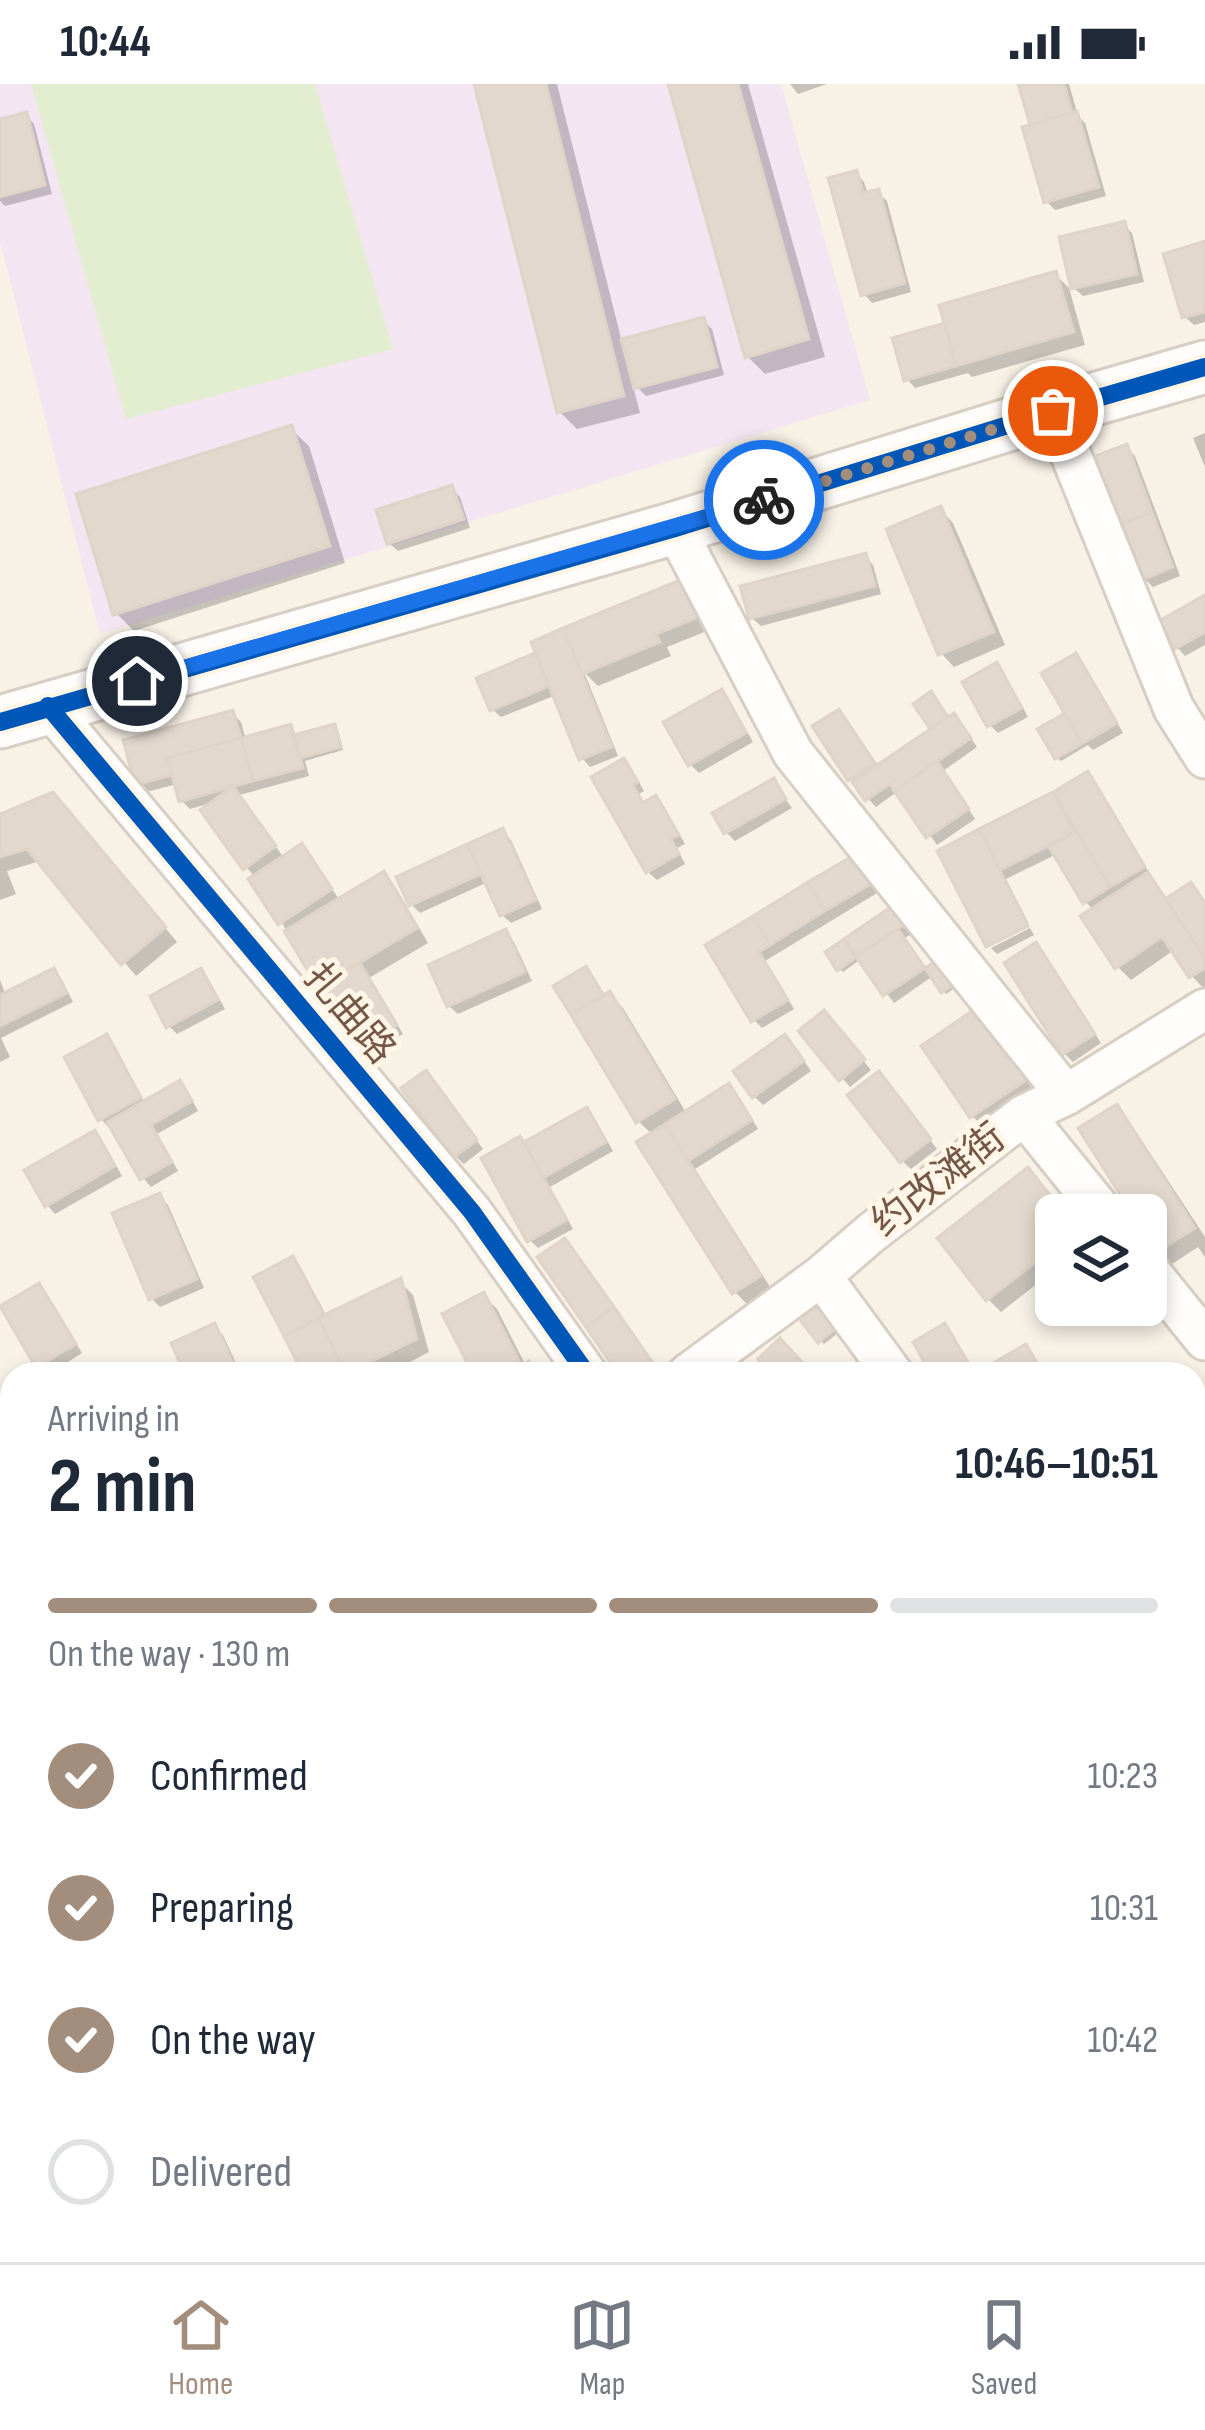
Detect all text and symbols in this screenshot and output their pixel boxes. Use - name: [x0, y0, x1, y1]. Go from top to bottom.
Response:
- text: 10:44: [60, 15, 151, 70]
- pin: [1002, 360, 1104, 462]
- icon: bag: [1020, 378, 1086, 444]
- courier: [704, 440, 824, 560]
- icon: bike: [731, 467, 797, 533]
- pin: [86, 630, 188, 732]
- icon: home: [104, 648, 170, 714]
- street label: 扎曲路: [293, 954, 405, 1074]
- street label: 约改滩街: [863, 1114, 1015, 1248]
- map controls: [1035, 1194, 1167, 1326]
- button: layers: [1035, 1194, 1167, 1326]
- text: Arriving in: [48, 1396, 180, 1443]
- text: 10:46–10:51: [955, 1437, 1158, 1492]
- text: 2 min: [48, 1441, 197, 1534]
- text: On the way · 130 m: [48, 1631, 290, 1678]
- icon: check: [48, 1743, 114, 1809]
- text: Confirmed: [150, 1749, 308, 1804]
- text: 10:23: [1088, 1753, 1158, 1800]
- icon: check: [48, 1875, 114, 1941]
- text: Preparing: [150, 1881, 294, 1936]
- text: 10:31: [1090, 1885, 1158, 1932]
- icon: check: [48, 2007, 114, 2073]
- text: On the way: [150, 2013, 316, 2068]
- text: 10:42: [1087, 2017, 1158, 2064]
- text: Delivered: [150, 2145, 292, 2200]
- tab: Home: [168, 2292, 234, 2404]
- tab: Map: [569, 2292, 635, 2404]
- tab: Saved: [971, 2292, 1037, 2404]

